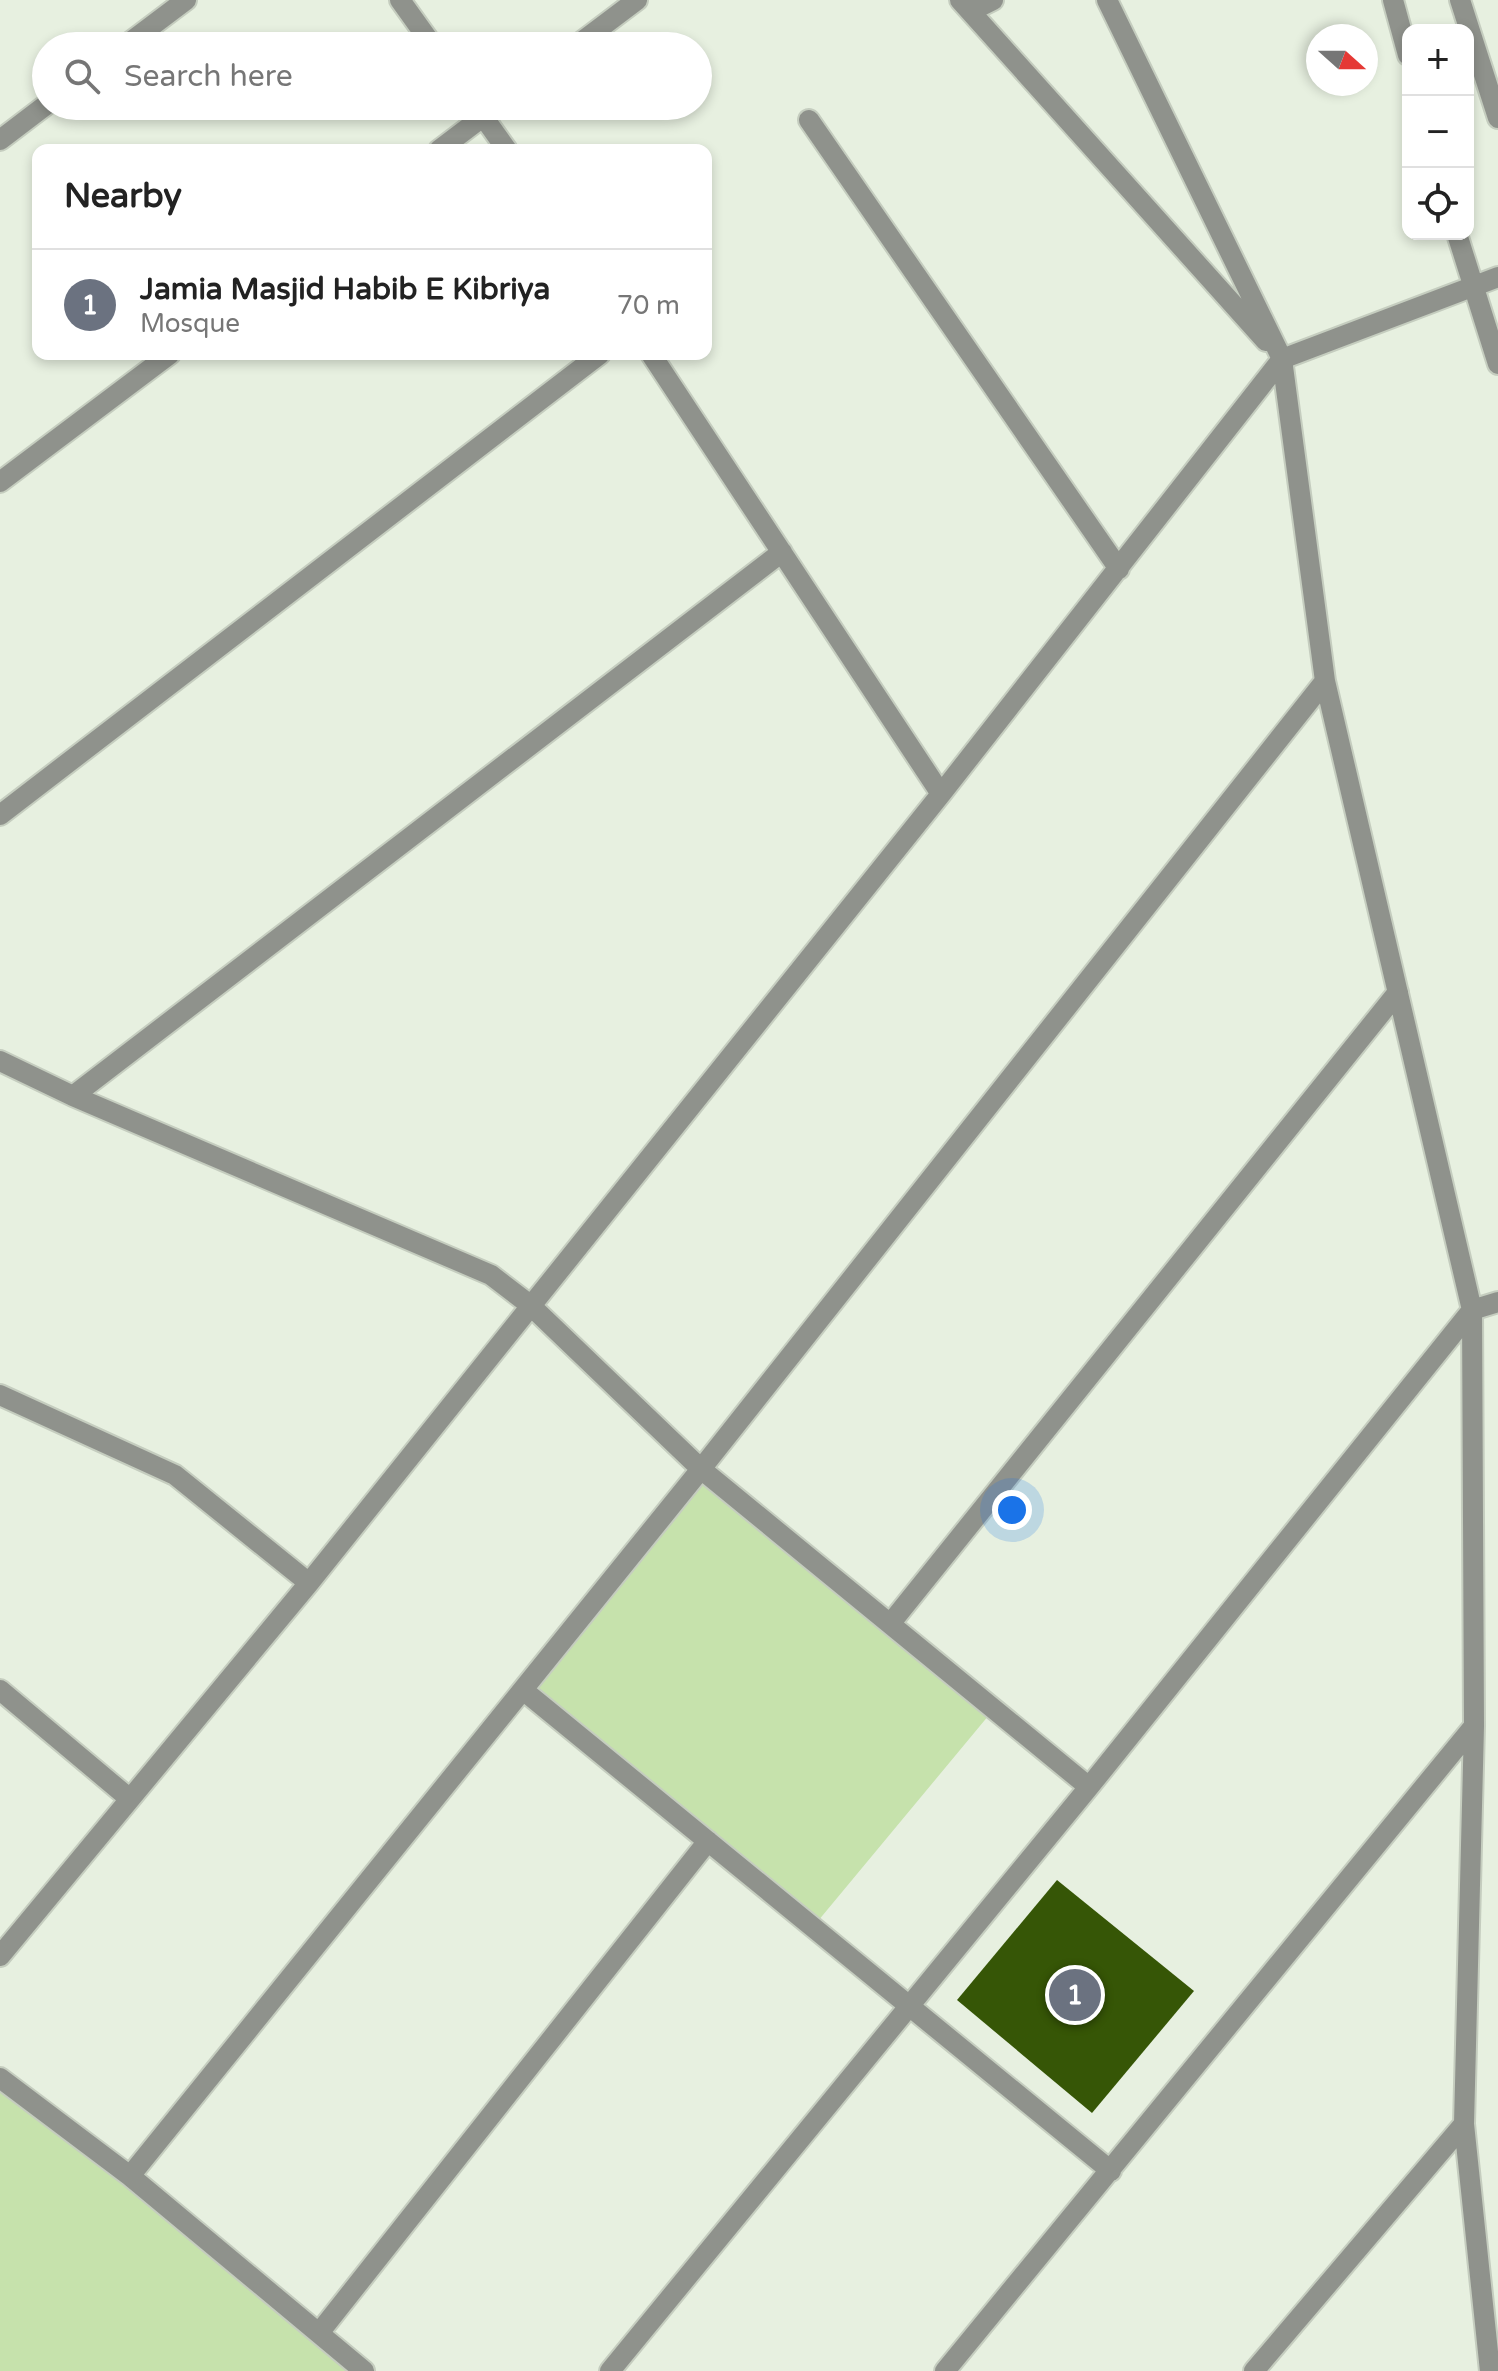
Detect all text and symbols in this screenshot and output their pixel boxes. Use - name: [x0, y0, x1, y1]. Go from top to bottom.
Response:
- north arrow: [1306, 24, 1378, 96]
- map controls: [1402, 24, 1474, 240]
- button: +: [1402, 24, 1474, 96]
- search box: [32, 32, 712, 120]
- icon: search: [60, 54, 104, 98]
- text: Search here: [124, 58, 293, 95]
- button: −: [1402, 96, 1474, 168]
- button: locate: [1402, 168, 1474, 240]
- text: Nearby: [64, 176, 182, 217]
- text: Jamia Masjid Habib E Kibriya: [140, 271, 550, 308]
- text: 1: [82, 290, 98, 321]
- text: 70 m: [617, 290, 680, 321]
- text: Mosque: [140, 308, 240, 339]
- your location: [992, 1490, 1032, 1530]
- pin: 1: [1049, 1965, 1101, 2025]

